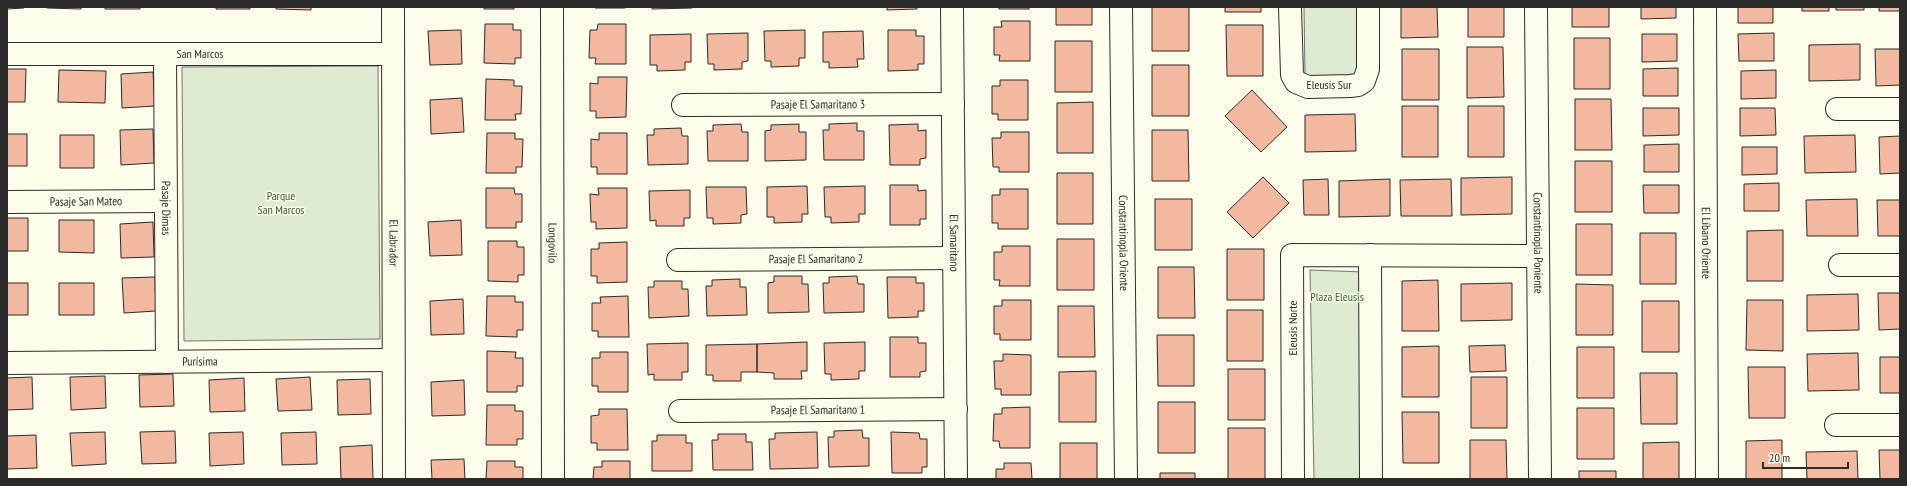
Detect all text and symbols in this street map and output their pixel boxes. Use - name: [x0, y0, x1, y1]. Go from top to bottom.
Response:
- street label: San Marcos: [177, 46, 223, 61]
- street label: Eleusis Sur: [1306, 77, 1352, 92]
- street label: Pasaje El Samaritano 3: [771, 96, 865, 112]
- street label: Pasaje Dimas: [159, 181, 174, 235]
- park label: Parque San Marcos: [258, 188, 304, 217]
- street label: Constantinopla Poniente: [1531, 192, 1546, 294]
- street label: Pasaje San Mateo: [50, 193, 122, 209]
- street label: Constantinopla Oriente: [1116, 195, 1132, 291]
- street label: El Líbano Oriente: [1699, 207, 1714, 279]
- street label: El Samaritano: [947, 214, 962, 272]
- street label: El Labrador: [386, 219, 402, 267]
- street label: Longovilo: [545, 223, 561, 263]
- street label: Pasaje El Samaritano 2: [769, 251, 863, 266]
- park label: Plaza Eleusis: [1310, 289, 1364, 304]
- street label: Eleusis Norte: [1285, 301, 1300, 355]
- street label: Purísima: [182, 353, 218, 369]
- street label: Pasaje El Samaritano 1: [771, 402, 865, 417]
- scale bar: [1763, 444, 1848, 470]
- text: 20 m: [1769, 450, 1790, 465]

